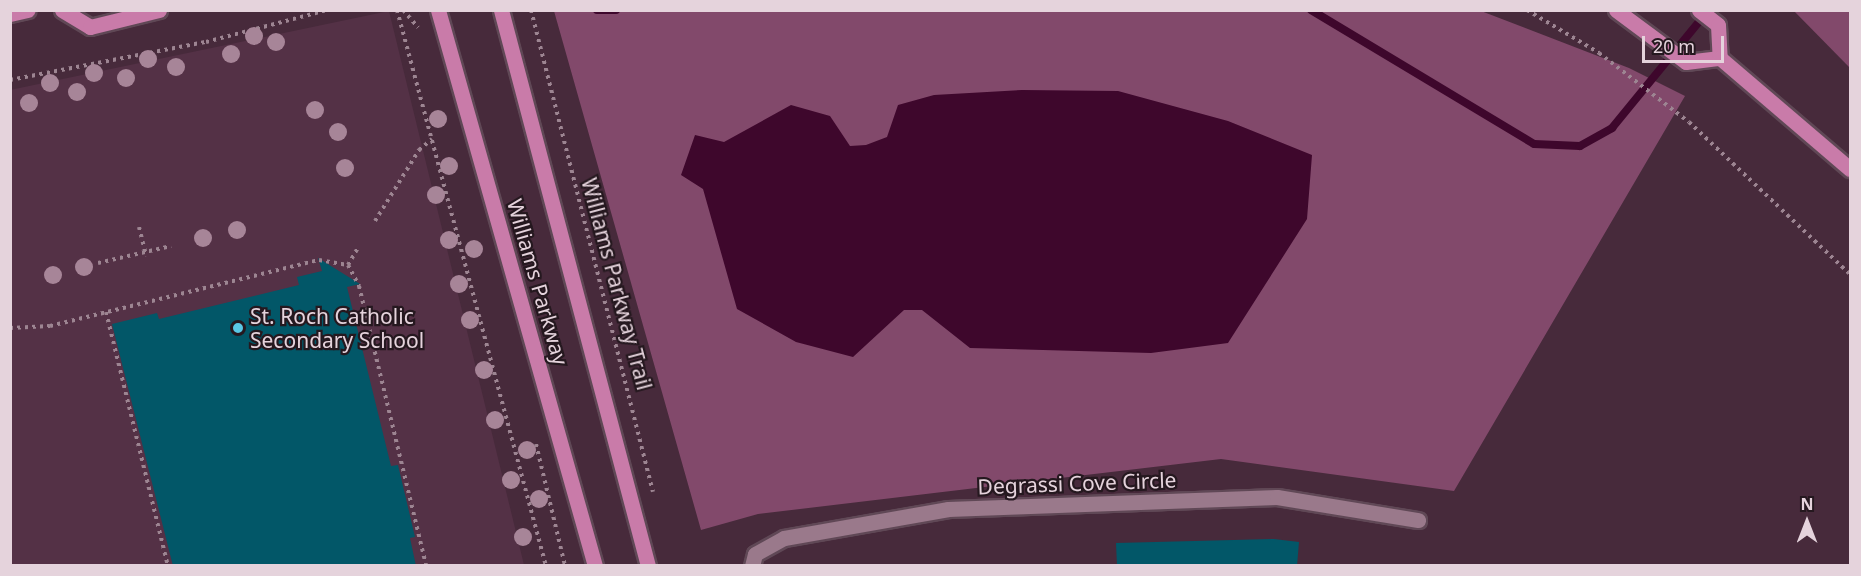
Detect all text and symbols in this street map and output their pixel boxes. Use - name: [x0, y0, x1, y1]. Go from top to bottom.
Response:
- scale bar: [1645, 24, 1728, 62]
- text: 20 m: [1653, 34, 1695, 58]
- street label: Williams Parkway Trail: [577, 175, 657, 393]
- street label: Williams Parkway: [502, 196, 574, 368]
- place label: St. Roch Catholic Secondary School: [250, 303, 424, 353]
- marker: St. Roch Catholic Secondary School: [231, 321, 245, 335]
- street label: Degrassi Cove Circle: [977, 467, 1177, 499]
- north arrow: [1777, 492, 1837, 552]
- text: N: [1800, 493, 1814, 515]

